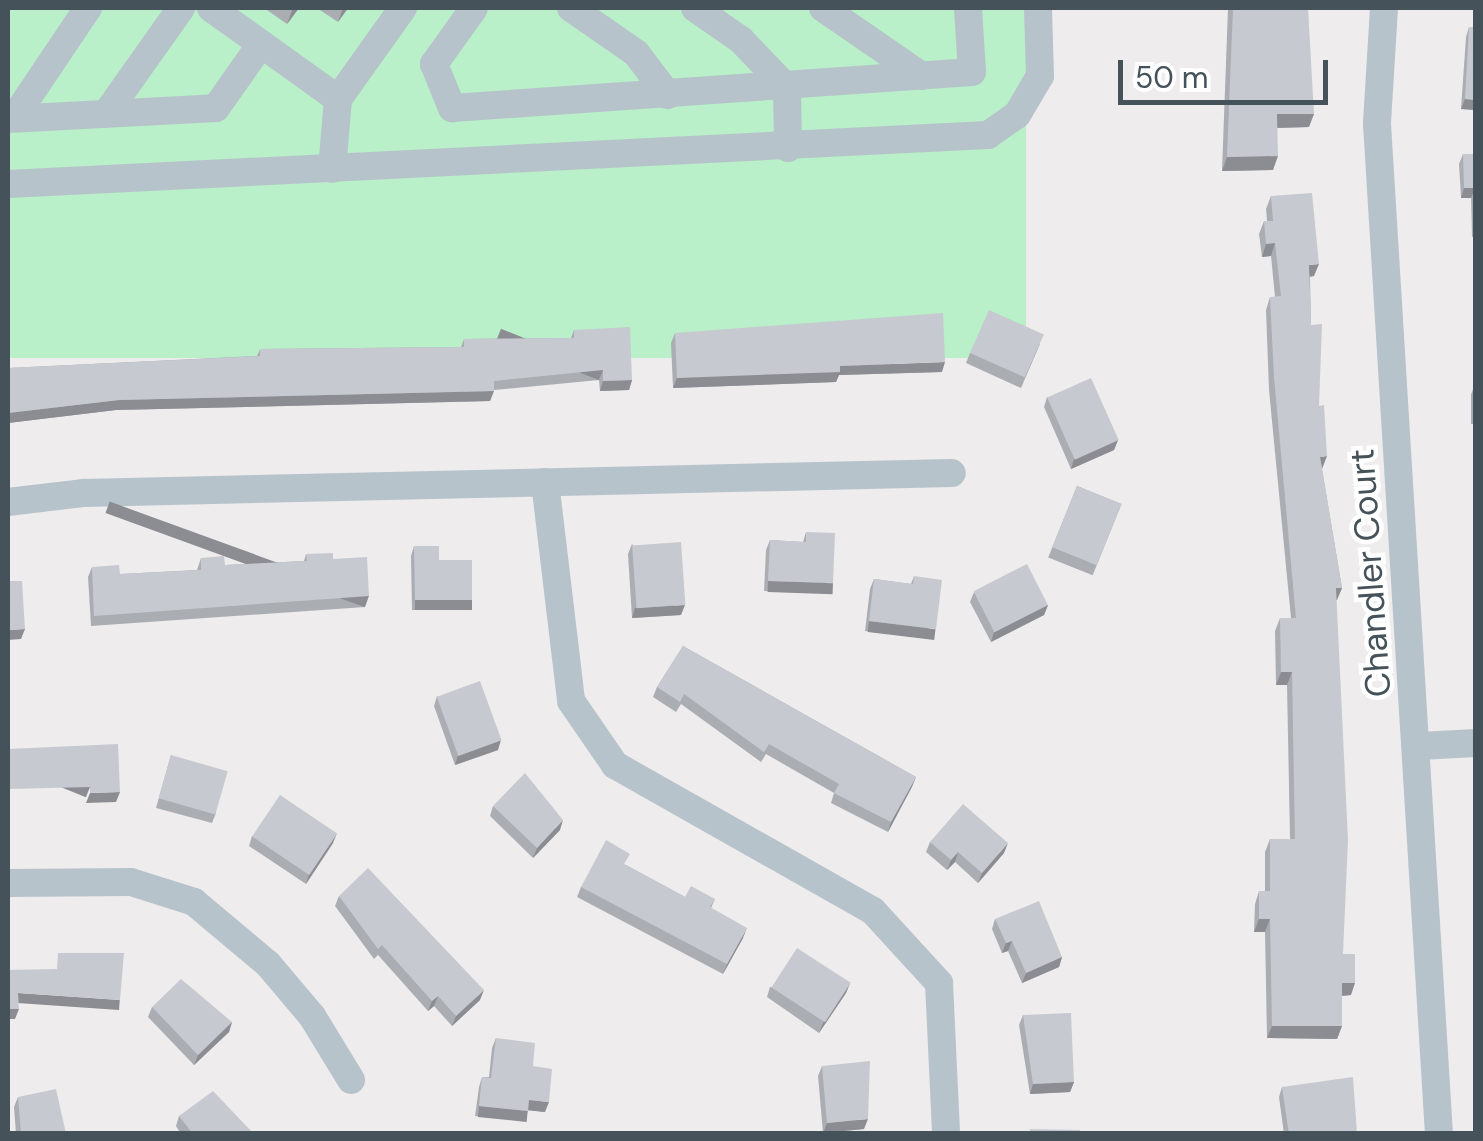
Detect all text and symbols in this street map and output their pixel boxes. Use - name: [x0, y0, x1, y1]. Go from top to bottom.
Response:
- scale bar: [1123, 40, 1333, 102]
- text: 50 m: [1135, 58, 1209, 97]
- street label: Chandler Court: [1340, 447, 1400, 699]

